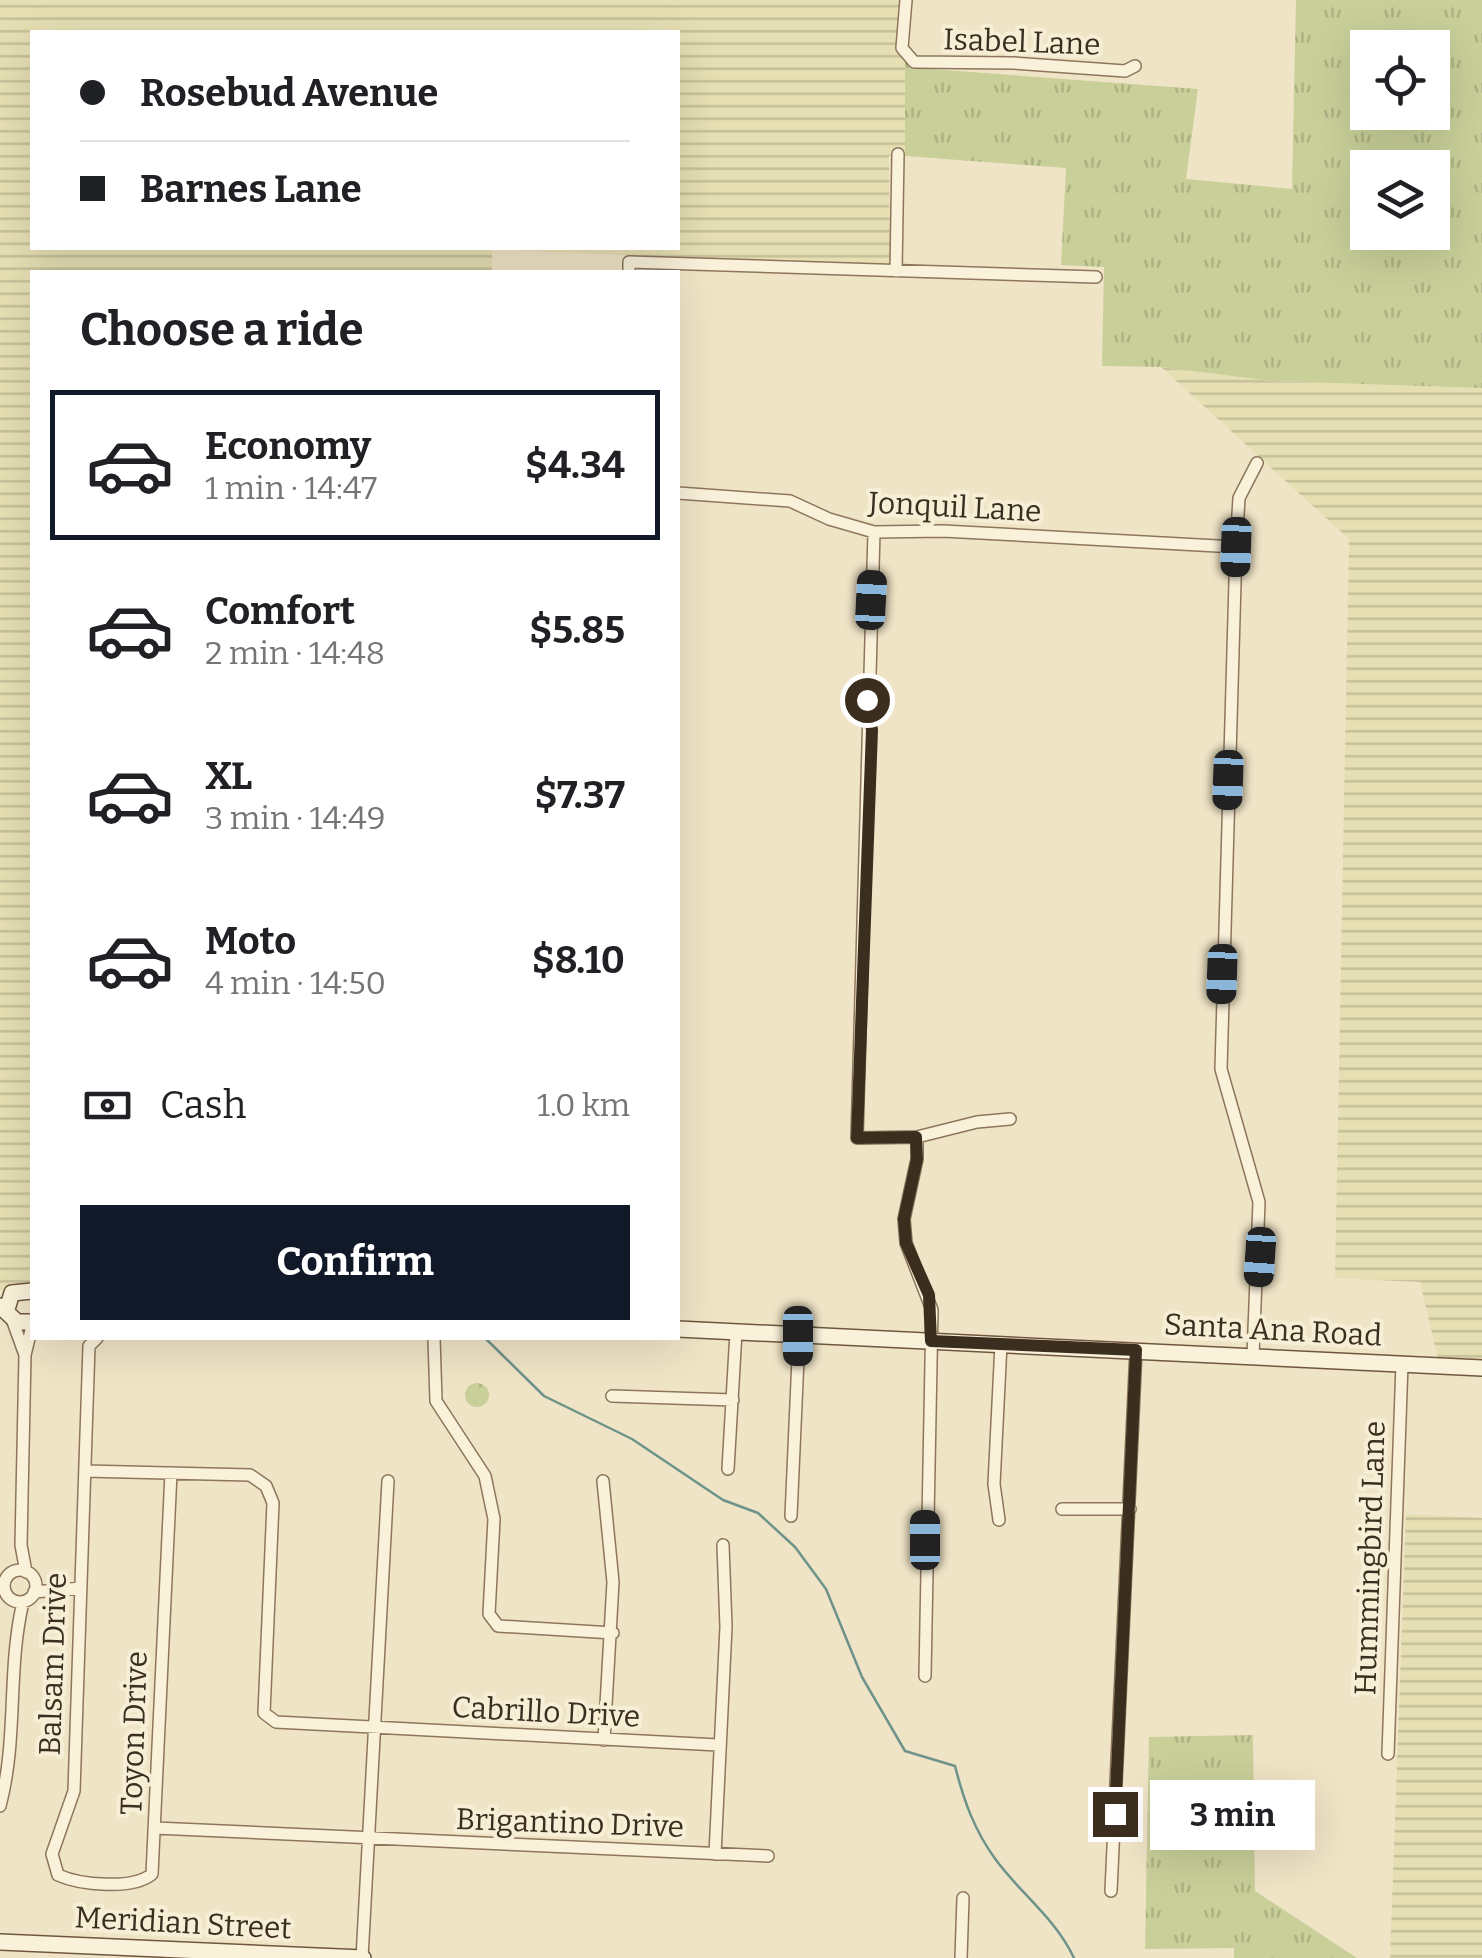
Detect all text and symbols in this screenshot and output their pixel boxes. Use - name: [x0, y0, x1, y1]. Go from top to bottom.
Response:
- street label: Isabel Lane: [943, 21, 1101, 63]
- map controls: [1350, 30, 1450, 250]
- button: locate: [1350, 30, 1450, 130]
- text: Rosebud Avenue: [140, 70, 438, 116]
- button: layers: [1350, 150, 1450, 250]
- text: Barnes Lane: [140, 166, 362, 212]
- text: Choose a ride: [80, 303, 363, 357]
- icon: car: [85, 420, 175, 510]
- text: Economy: [205, 423, 371, 469]
- text: $4.34: [525, 442, 625, 488]
- text: 1 min · 14:47: [205, 469, 377, 507]
- street label: Jonquil Lane: [867, 484, 1042, 530]
- car: [1220, 516, 1252, 578]
- car: [854, 569, 888, 631]
- icon: car: [85, 585, 175, 675]
- text: Comfort: [205, 588, 355, 634]
- text: $5.85: [529, 607, 625, 653]
- text: 2 min · 14:48: [205, 634, 385, 672]
- route start: [845, 678, 890, 723]
- car: [1212, 749, 1244, 811]
- icon: car: [85, 750, 175, 840]
- text: XL: [205, 753, 252, 799]
- text: $7.37: [534, 772, 625, 818]
- text: 3 min · 14:49: [205, 799, 385, 837]
- icon: car: [85, 915, 175, 1005]
- text: Moto: [205, 918, 296, 964]
- text: $8.10: [532, 937, 625, 983]
- car: [1206, 943, 1238, 1005]
- text: 4 min · 14:50: [205, 964, 386, 1002]
- icon: cash: [80, 1078, 135, 1133]
- text: Cash: [160, 1082, 246, 1128]
- text: 1.0 km: [537, 1086, 630, 1124]
- button: Confirm: [80, 1205, 630, 1320]
- car: [1243, 1226, 1277, 1288]
- car: [783, 1306, 813, 1366]
- street label: Santa Ana Road: [1163, 1306, 1383, 1354]
- street label: Hummingbird Lane: [1347, 1420, 1393, 1696]
- car: [910, 1510, 940, 1570]
- street label: Balsam Drive: [32, 1572, 74, 1756]
- street label: Toyon Drive: [113, 1650, 155, 1816]
- street label: Cabrillo Drive: [451, 1689, 641, 1735]
- callout: 3 min: [1150, 1779, 1315, 1849]
- route end: [1093, 1792, 1138, 1837]
- text: 3 min: [1190, 1796, 1275, 1834]
- street label: Brigantino Drive: [455, 1801, 685, 1845]
- street label: Meridian Street: [74, 1899, 292, 1947]

